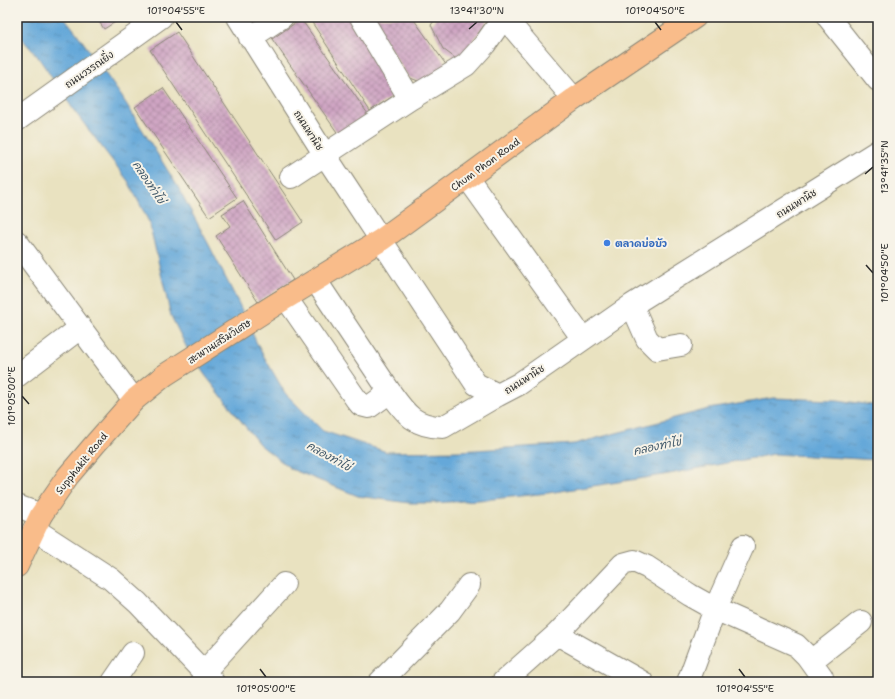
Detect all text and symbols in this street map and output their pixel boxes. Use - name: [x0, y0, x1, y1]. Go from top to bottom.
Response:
- text: 101°04'55"E: [147, 4, 205, 17]
- text: 13°41'30"N: [450, 4, 504, 17]
- text: 101°04'50"E: [625, 4, 685, 17]
- street label: ถนนวรรณยิ่ง: [61, 46, 116, 91]
- street label: ถนนพานิช: [291, 108, 326, 153]
- street label: Chum Phon Road: [448, 135, 523, 194]
- text: 13°41'35"N: [878, 140, 891, 194]
- water label: คลองท่าไข่: [129, 158, 170, 208]
- street label: ถนนพานิช: [774, 186, 819, 221]
- place label: ตลาดบ่อบัว: [615, 237, 667, 250]
- marker: ตลาดบ่อบัว: [602, 238, 612, 248]
- text: 101°04'50"E: [878, 243, 891, 303]
- street label: สะพานเสริมวิเศษ: [185, 316, 254, 367]
- street label: ถนนพานิช: [502, 362, 547, 397]
- text: 101°05'00"E: [5, 366, 18, 426]
- street label: Supphakit Road: [52, 429, 111, 497]
- water label: คลองท่าไข่: [632, 434, 684, 459]
- water label: คลองท่าไข่: [304, 438, 355, 476]
- text: 101°05'00"E: [236, 682, 296, 695]
- text: 101°04'55"E: [716, 682, 774, 695]

